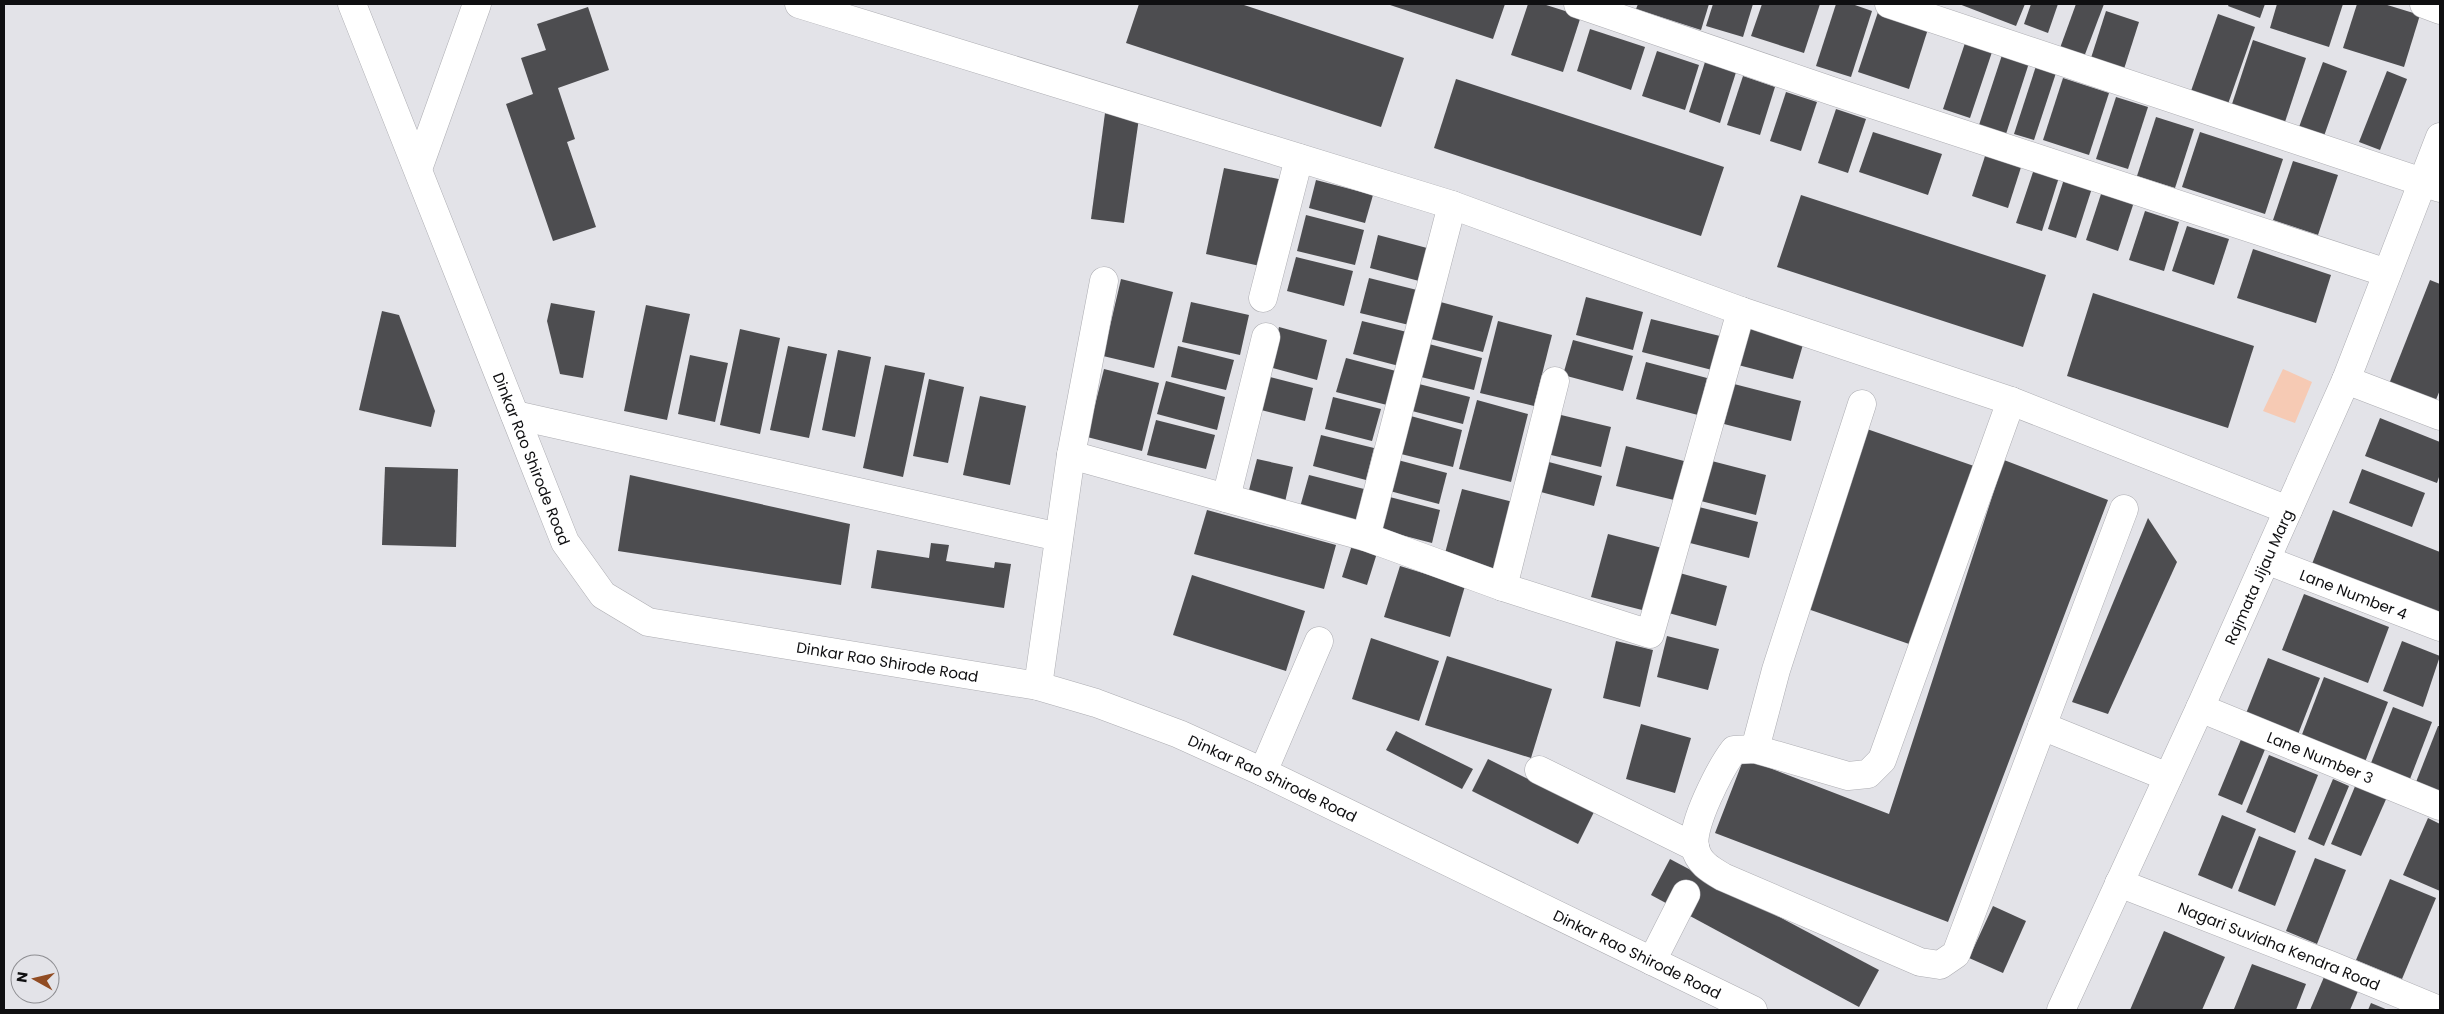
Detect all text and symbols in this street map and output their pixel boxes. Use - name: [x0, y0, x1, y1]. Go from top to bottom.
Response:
- street label: Dinkar Rao Shirode Road: [488, 369, 576, 548]
- street label: Rajmata Jijau Marg: [2219, 506, 2298, 648]
- street label: Lane Number 4: [2297, 564, 2411, 624]
- street label: Dinkar Rao Shirode Road: [795, 636, 980, 687]
- street label: Lane Number 3: [2264, 726, 2377, 788]
- street label: Dinkar Rao Shirode Road: [1185, 729, 1361, 827]
- street label: Nagari Suvidha Kendra Road: [2175, 896, 2383, 995]
- street label: Dinkar Rao Shirode Road: [1550, 904, 1725, 1004]
- north arrow: [10, 954, 60, 1004]
- text: N: [11, 971, 33, 984]

